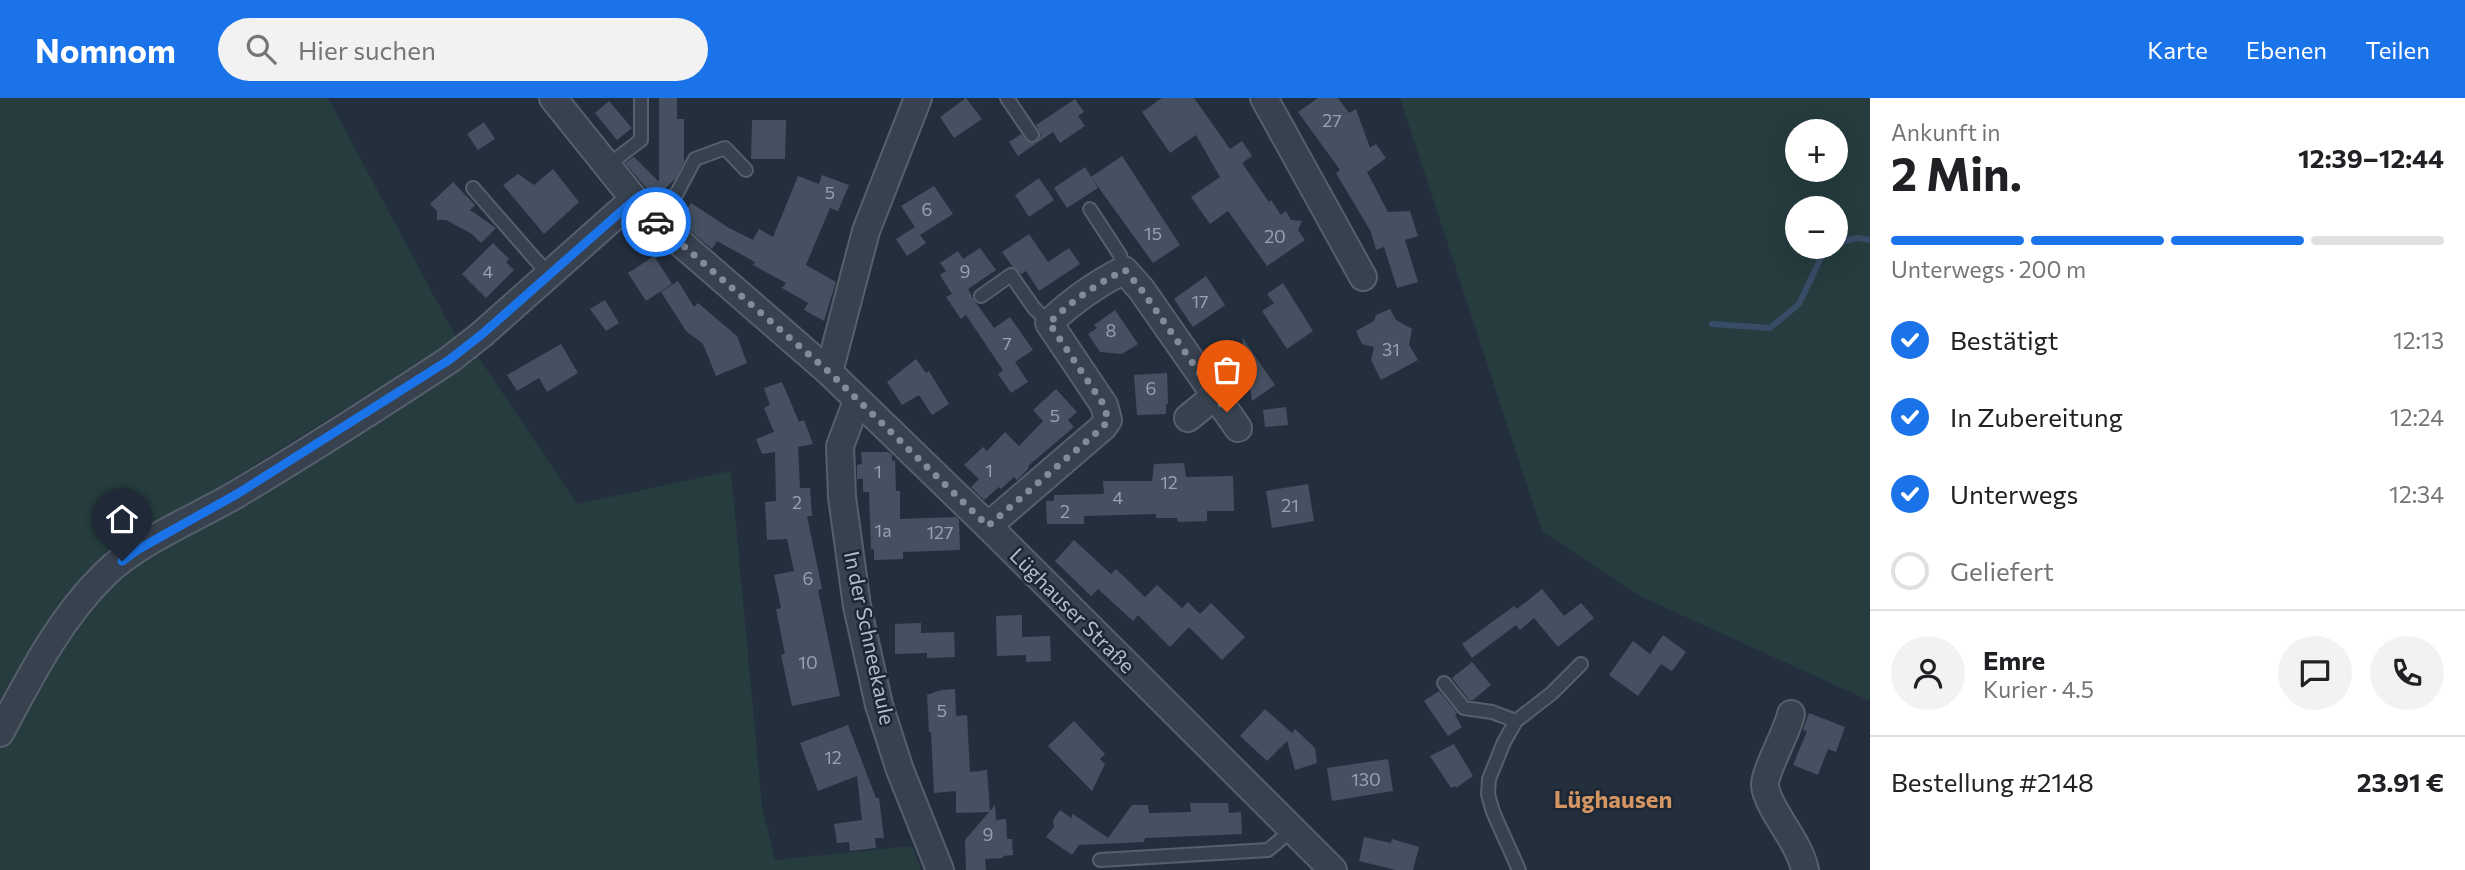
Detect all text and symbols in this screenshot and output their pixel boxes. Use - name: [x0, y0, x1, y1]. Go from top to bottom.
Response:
- search box: [218, 18, 708, 81]
- text: Nomnom: [35, 29, 176, 70]
- icon: search: [242, 30, 280, 68]
- text: Hier suchen: [298, 34, 436, 65]
- text: Karte: [2147, 35, 2208, 64]
- text: Ebenen: [2246, 35, 2327, 64]
- text: Teilen: [2365, 35, 2430, 64]
- house number: 27: [1322, 109, 1342, 131]
- text: Ankunft in: [1891, 118, 2001, 146]
- map controls: [1785, 119, 1848, 259]
- button: +: [1785, 119, 1848, 182]
- text: 12:39–12:44: [2298, 142, 2444, 173]
- text: 2 Min.: [1891, 144, 2022, 200]
- house number: 5: [825, 181, 835, 203]
- courier: [621, 187, 691, 257]
- button: −: [1785, 196, 1848, 259]
- house number: 6: [922, 198, 932, 220]
- icon: car: [637, 203, 675, 241]
- house number: 15: [1144, 222, 1162, 244]
- house number: 20: [1264, 225, 1286, 247]
- text: Unterwegs · 200 m: [1891, 255, 2086, 283]
- house number: 4: [483, 260, 494, 282]
- house number: 9: [960, 260, 970, 282]
- house number: 17: [1191, 290, 1209, 312]
- house number: 8: [1106, 319, 1117, 341]
- icon: check: [1891, 321, 1929, 359]
- text: Bestätigt: [1950, 324, 2059, 355]
- text: 12:13: [2393, 326, 2444, 354]
- house number: 7: [1002, 332, 1012, 354]
- house number: 31: [1382, 338, 1400, 360]
- pin: [1197, 340, 1257, 412]
- icon: bag: [1208, 351, 1246, 389]
- house number: 6: [1146, 377, 1156, 399]
- icon: check: [1891, 398, 1929, 436]
- text: In Zubereitung: [1950, 401, 2123, 432]
- text: 12:24: [2390, 403, 2444, 431]
- house number: 5: [1050, 404, 1060, 426]
- house number: 1: [985, 459, 993, 481]
- house number: 1: [874, 460, 882, 482]
- house number: 12: [1160, 471, 1178, 493]
- icon: check: [1891, 475, 1929, 513]
- text: Unterwegs: [1950, 478, 2078, 509]
- text: 12:34: [2389, 480, 2444, 508]
- house number: 4: [1113, 486, 1124, 508]
- pin: [92, 489, 152, 561]
- house number: 2: [792, 491, 802, 513]
- house number: 21: [1281, 494, 1299, 516]
- icon: home: [103, 500, 141, 538]
- house number: 2: [1060, 500, 1070, 522]
- house number: 1a: [874, 519, 892, 541]
- house number: 127: [926, 521, 954, 543]
- street label: Lüghauser Straße: [1005, 542, 1141, 678]
- street label: In der Schneekaule: [840, 549, 901, 727]
- text: Geliefert: [1950, 555, 2054, 586]
- house number: 6: [803, 567, 813, 589]
- button: person: [1891, 636, 1965, 710]
- button: chat: [2278, 636, 2352, 710]
- button: phone: [2370, 636, 2444, 710]
- text: Emre: [1983, 644, 2045, 675]
- house number: 10: [798, 651, 818, 673]
- text: Kurier · 4.5: [1983, 675, 2094, 703]
- house number: 5: [937, 699, 947, 721]
- house number: 12: [824, 746, 842, 768]
- text: Bestellung #2148: [1891, 766, 2094, 797]
- text: 23.91 €: [2357, 766, 2444, 797]
- house number: 130: [1351, 768, 1381, 790]
- district label: Lüghausen: [1554, 784, 1672, 813]
- house number: 9: [983, 823, 993, 845]

